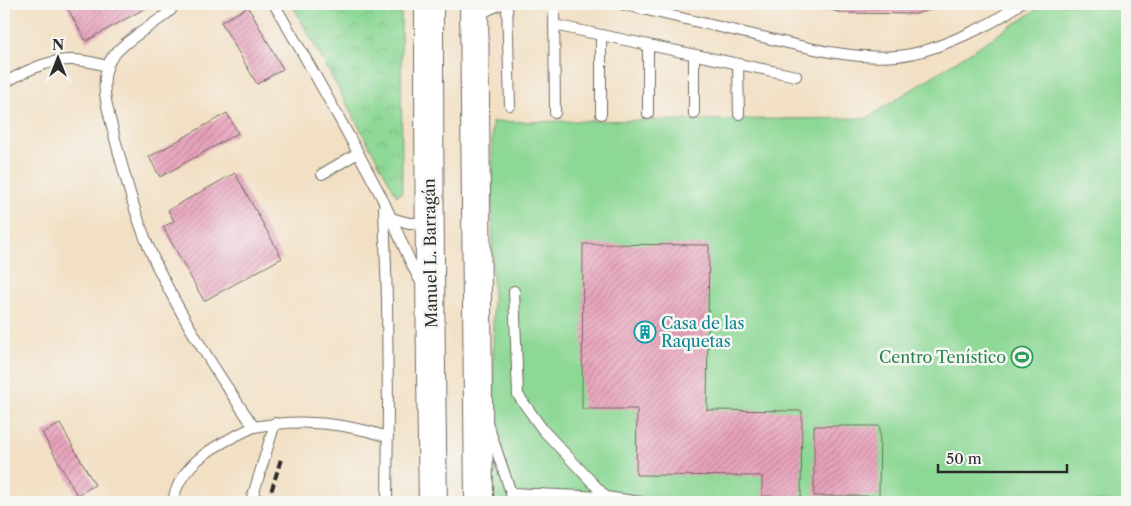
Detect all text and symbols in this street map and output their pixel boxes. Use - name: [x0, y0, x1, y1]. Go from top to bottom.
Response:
- north arrow: [32, 32, 82, 82]
- text: N: [52, 36, 64, 54]
- street label: Manuel L. Barragán: [419, 178, 441, 328]
- place label: Casa de las Raquetas: [661, 313, 744, 351]
- building icon: Casa de las Raquetas: [633, 320, 657, 344]
- sports icon: Centro Tenístico: [1010, 345, 1034, 369]
- place label: Centro Tenístico: [879, 347, 1006, 367]
- scale bar: [938, 441, 1067, 473]
- text: 50 m: [946, 449, 982, 468]

